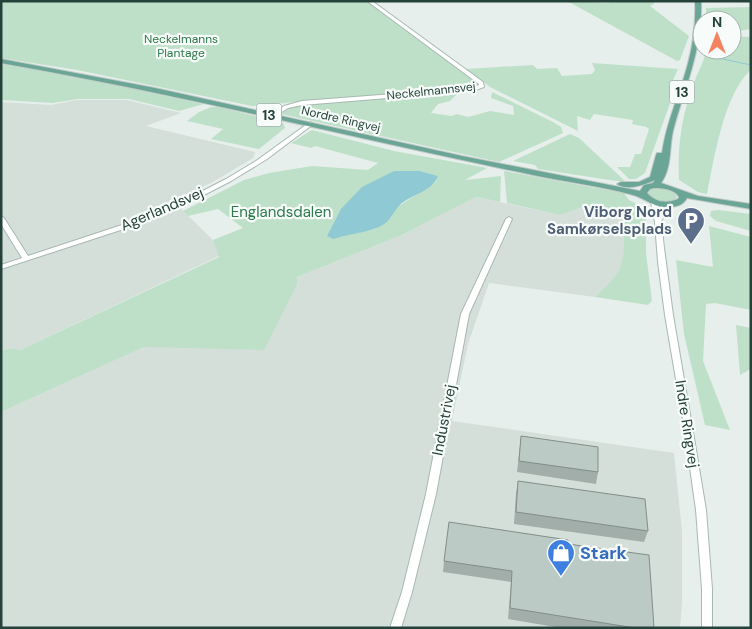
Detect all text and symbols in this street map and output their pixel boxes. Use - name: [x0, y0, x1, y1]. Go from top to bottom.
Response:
- north arrow: [692, 10, 742, 60]
- text: N: [712, 13, 722, 31]
- park label: Neckelmanns Plantage: [144, 31, 218, 61]
- street label: Neckelmannsvej: [386, 78, 476, 104]
- road number: 13: [670, 80, 694, 104]
- street label: Nordre Ringvej: [300, 102, 382, 136]
- road number: 13: [256, 104, 282, 126]
- street label: Agerlandsvej: [117, 183, 207, 235]
- park label: Englandsdalen: [231, 202, 331, 222]
- place label: Viborg Nord Samkørselsplads: [547, 202, 672, 239]
- parking icon: Viborg Nord Samkørselsplads: [676, 206, 706, 245]
- street label: Indre Ringvej: [670, 379, 704, 469]
- street label: Industrivej: [427, 383, 461, 457]
- shop icon: Stark: [546, 538, 576, 577]
- place label: Stark: [580, 541, 628, 565]

